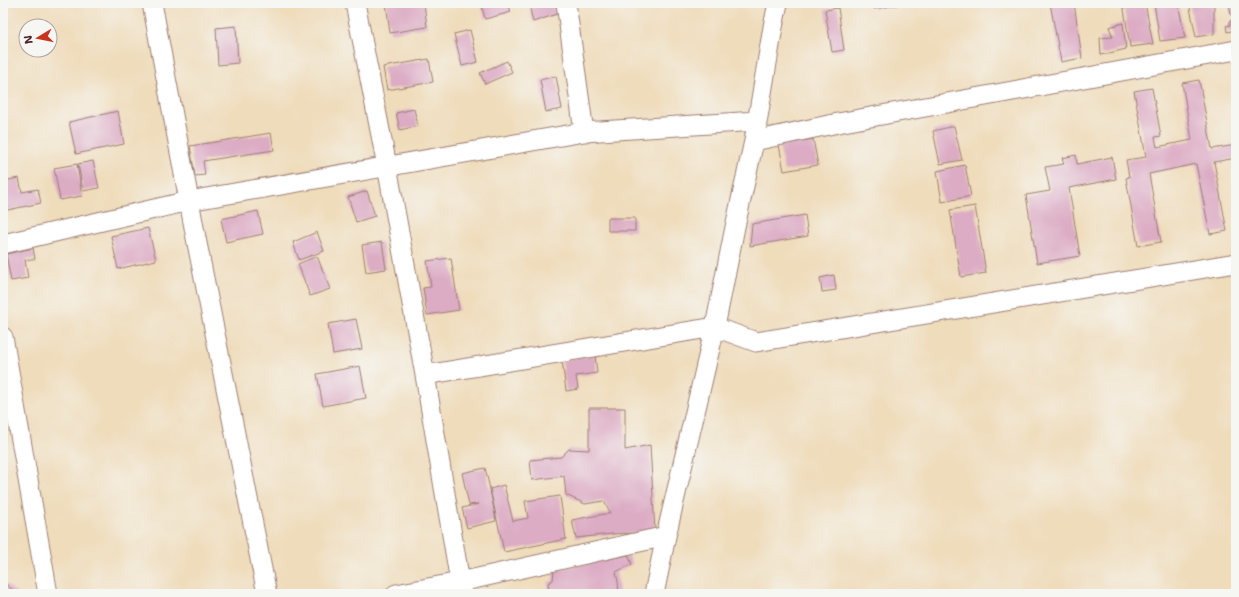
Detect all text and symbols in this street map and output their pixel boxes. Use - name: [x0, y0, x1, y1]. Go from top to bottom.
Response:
- north arrow: [18, 18, 58, 58]
- text: N: [20, 34, 37, 45]

